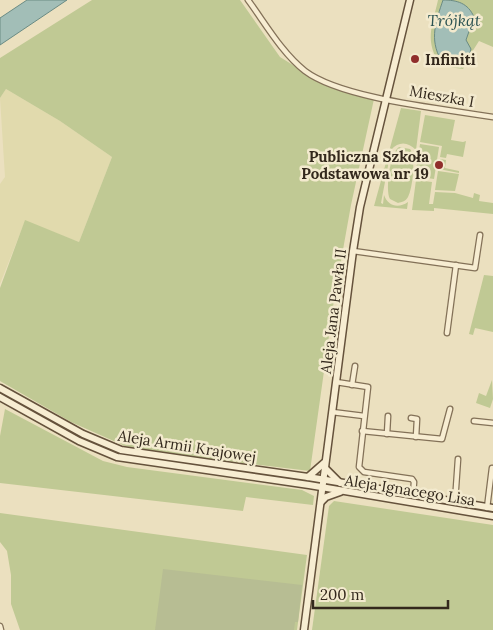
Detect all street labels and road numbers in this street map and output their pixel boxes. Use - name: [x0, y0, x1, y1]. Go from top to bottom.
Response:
- street label: Mieszka I: [408, 81, 476, 111]
- street label: Aleja Jana Pawła II: [316, 247, 350, 376]
- street label: Aleja Armii Krajowej: [116, 426, 257, 466]
- street label: Aleja Ignacego Lisa: [342, 470, 477, 510]

